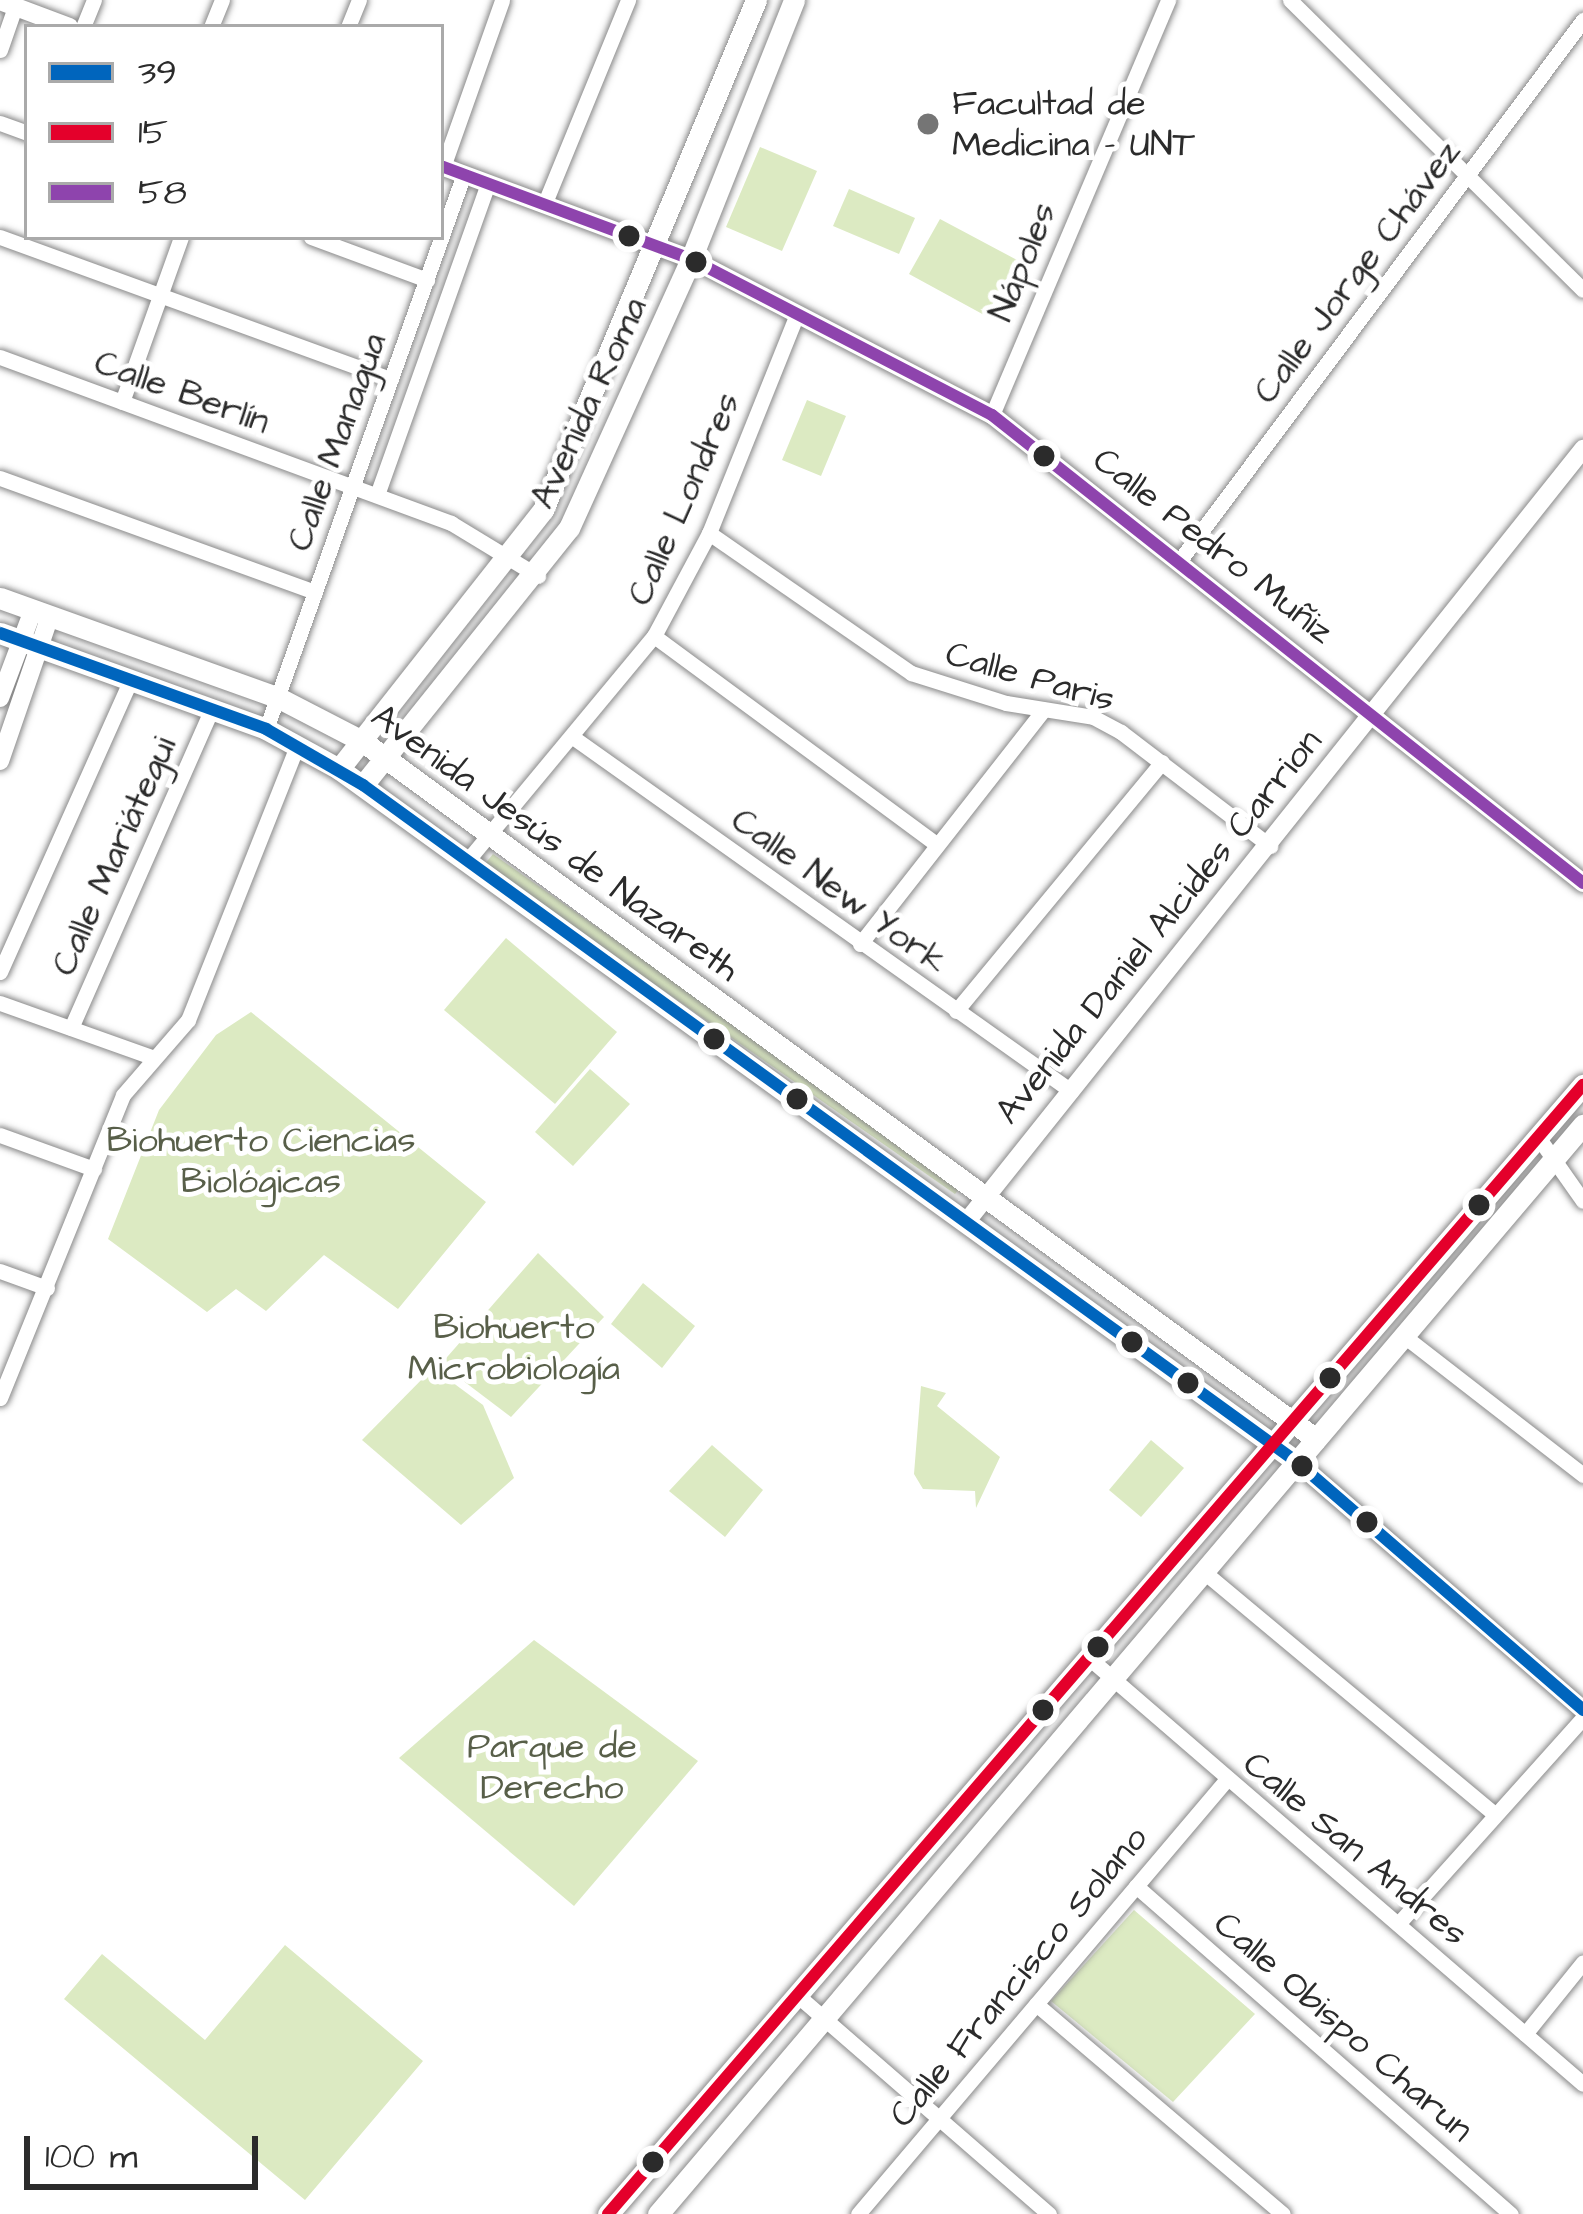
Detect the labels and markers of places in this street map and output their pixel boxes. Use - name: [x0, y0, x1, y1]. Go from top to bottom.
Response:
- place label: Facultad de Medicina - UNT: [952, 81, 1195, 166]
- marker: Facultad de Medicina - UNT: [915, 111, 941, 137]
- unlabelled marker: [618, 225, 640, 247]
- unlabelled marker: [685, 251, 707, 273]
- unlabelled marker: [1033, 445, 1055, 467]
- unlabelled marker: [703, 1028, 725, 1050]
- unlabelled marker: [786, 1088, 808, 1110]
- unlabelled marker: [1468, 1194, 1490, 1216]
- unlabelled marker: [1121, 1331, 1143, 1353]
- unlabelled marker: [1319, 1367, 1341, 1389]
- unlabelled marker: [1177, 1372, 1199, 1394]
- unlabelled marker: [1291, 1455, 1313, 1477]
- unlabelled marker: [1356, 1511, 1378, 1533]
- unlabelled marker: [1087, 1636, 1109, 1658]
- unlabelled marker: [1032, 1699, 1054, 1721]
- unlabelled marker: [642, 2151, 664, 2173]

